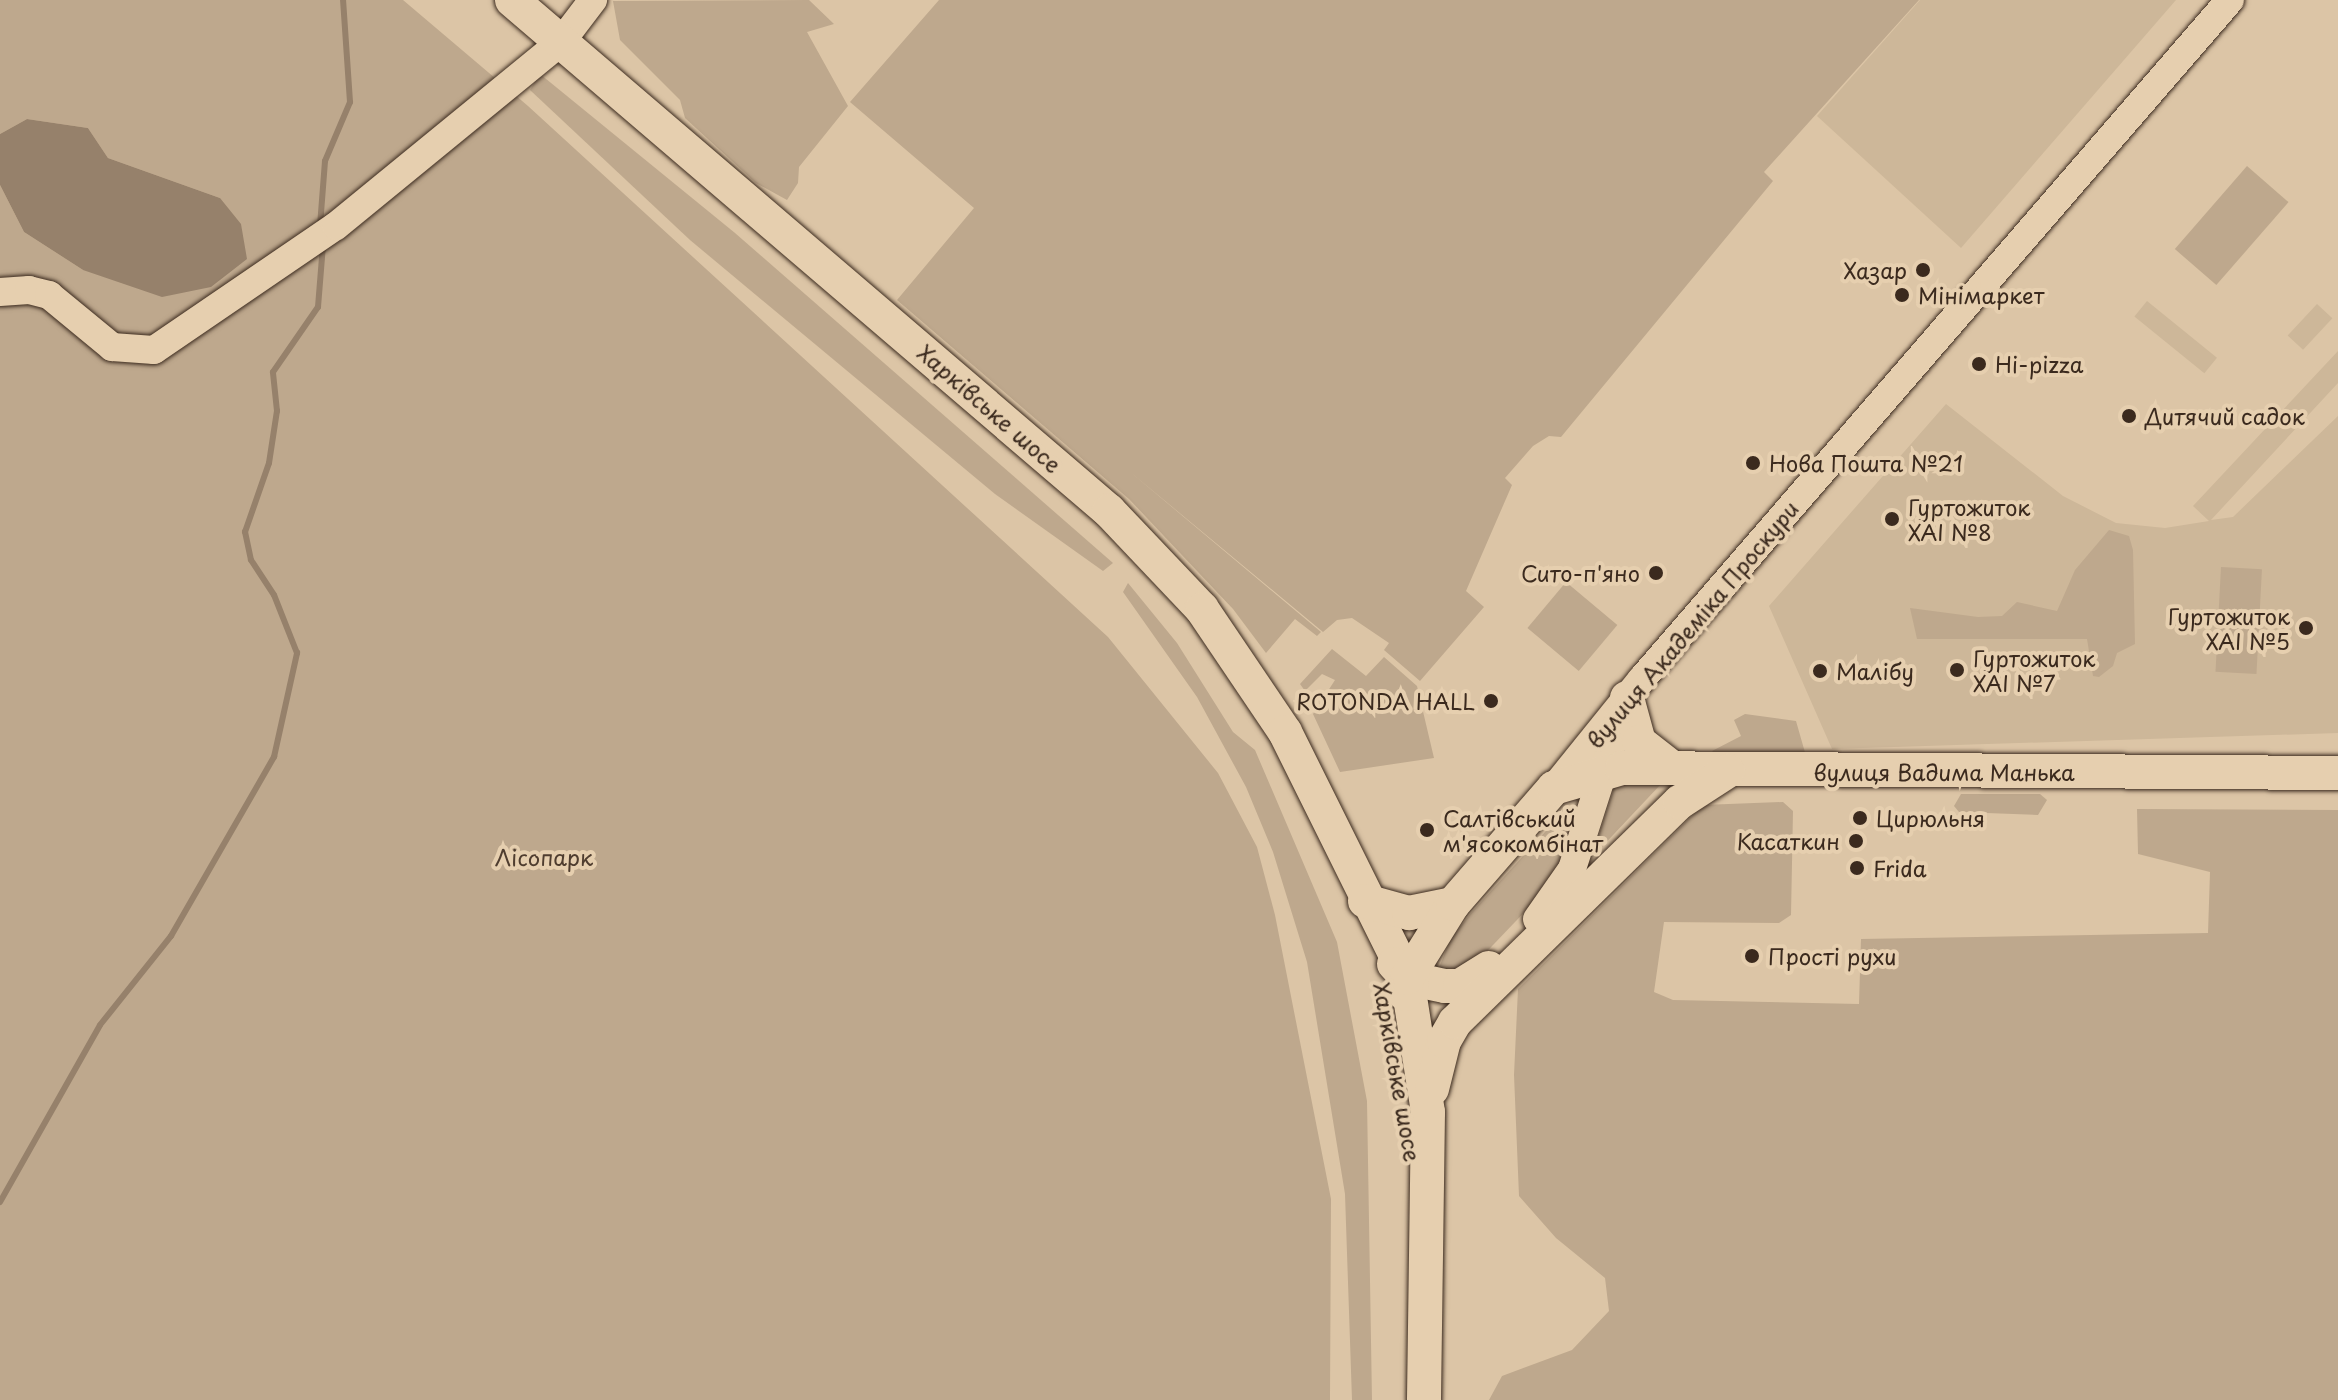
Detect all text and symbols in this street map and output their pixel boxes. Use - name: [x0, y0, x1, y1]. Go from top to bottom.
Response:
- place label: Хазар: [1844, 257, 1907, 283]
- marker: Хазар: [1914, 261, 1932, 279]
- place label: Мінімаркет: [1918, 282, 2044, 308]
- marker: Мінімаркет: [1893, 286, 1911, 304]
- street label: Харківське шосе: [913, 339, 1067, 477]
- place label: Hi-pizza: [1995, 351, 2083, 377]
- marker: Hi-pizza: [1970, 355, 1988, 373]
- place label: Дитячий садок: [2145, 403, 2306, 429]
- marker: Дитячий садок: [2120, 407, 2138, 425]
- place label: Нова Пошта №21: [1769, 450, 1965, 476]
- marker: Нова Пошта №21: [1744, 454, 1762, 472]
- place label: Гуртожиток ХАІ №8: [1908, 493, 2030, 544]
- street label: вулиця Академіка Проскури: [1580, 494, 1804, 754]
- marker: Гуртожиток ХАІ №8: [1883, 510, 1901, 528]
- place label: Сито-п'яно: [1521, 560, 1640, 586]
- marker: Сито-п'яно: [1647, 564, 1665, 582]
- place label: Гуртожиток ХАІ №5: [2168, 602, 2290, 654]
- marker: Гуртожиток ХАІ №5: [2297, 619, 2315, 637]
- place label: Гуртожиток ХАІ №7: [1973, 644, 2095, 696]
- place label: Малібу: [1836, 658, 1914, 684]
- marker: Гуртожиток ХАІ №7: [1948, 661, 1966, 679]
- marker: Малібу: [1811, 662, 1829, 680]
- place label: ROTONDA HALL: [1298, 688, 1475, 714]
- marker: ROTONDA HALL: [1482, 692, 1500, 710]
- street label: вулиця Вадима Манька: [1813, 759, 2075, 785]
- place label: Салтівський м'ясокомбінат: [1443, 804, 1603, 856]
- place label: Цирюльня: [1876, 805, 1985, 831]
- marker: Цирюльня: [1851, 809, 1869, 827]
- marker: Салтівський м'ясокомбінат: [1418, 821, 1436, 839]
- place label: Касаткин: [1736, 828, 1840, 854]
- marker: Касаткин: [1847, 832, 1865, 850]
- park label: Лісопарк: [495, 844, 593, 870]
- place label: Frida: [1873, 855, 1927, 881]
- marker: Frida: [1848, 859, 1866, 877]
- place label: Прості рухи: [1768, 943, 1896, 969]
- marker: Прості рухи: [1743, 947, 1761, 965]
- street label: Харківське шосе: [1369, 981, 1427, 1163]

